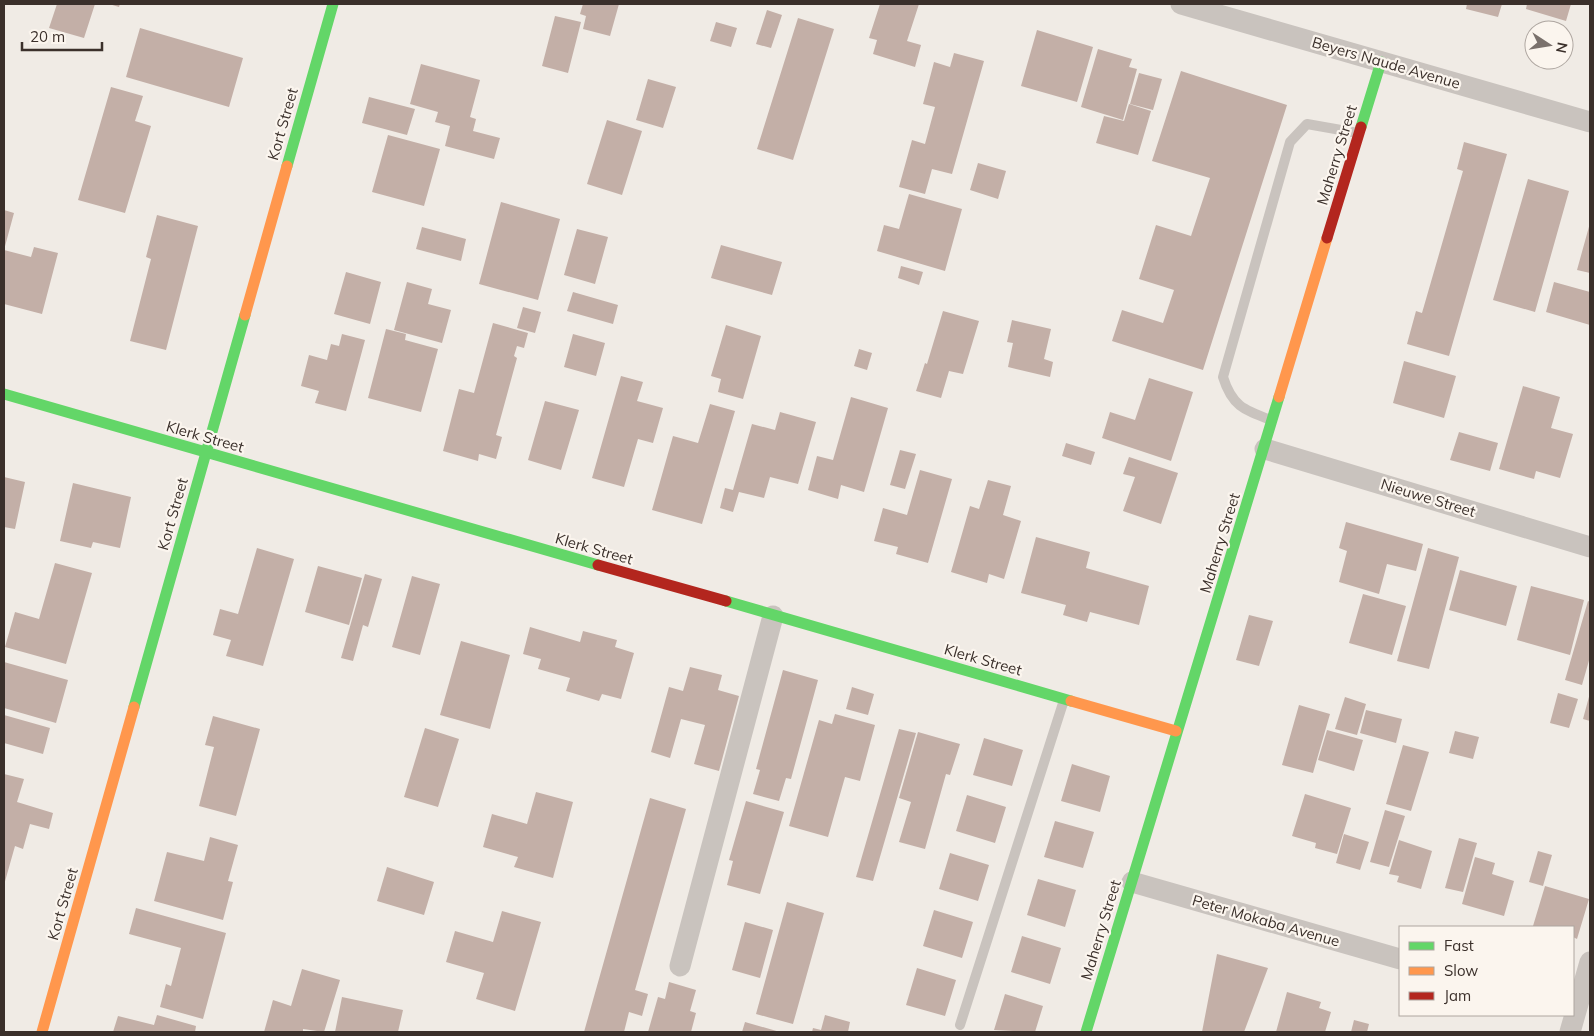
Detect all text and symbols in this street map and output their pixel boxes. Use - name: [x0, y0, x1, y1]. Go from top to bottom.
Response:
- scale bar: [22, 20, 102, 52]
- north arrow: [1524, 20, 1574, 70]
- text: 20 m: [30, 27, 65, 46]
- street label: Beyers Naude Avenue: [1310, 32, 1462, 93]
- text: N: [1552, 41, 1572, 55]
- street label: Kort Street: [263, 85, 302, 162]
- street label: Maherry Street: [1312, 103, 1361, 207]
- street label: Klerk Street: [164, 416, 246, 457]
- street label: Nieuwe Street: [1378, 474, 1478, 521]
- street label: Kort Street: [153, 475, 192, 552]
- street label: Maherry Street: [1195, 491, 1244, 595]
- street label: Klerk Street: [553, 528, 635, 569]
- street label: Klerk Street: [942, 639, 1024, 680]
- street label: Kort Street: [43, 865, 82, 942]
- street label: Maherry Street: [1076, 878, 1125, 982]
- street label: Peter Mokaba Avenue: [1190, 890, 1342, 951]
- legend: [1399, 926, 1574, 1016]
- text: Fast: [1444, 936, 1474, 955]
- text: Slow: [1444, 961, 1478, 980]
- text: Jam: [1444, 986, 1471, 1005]

